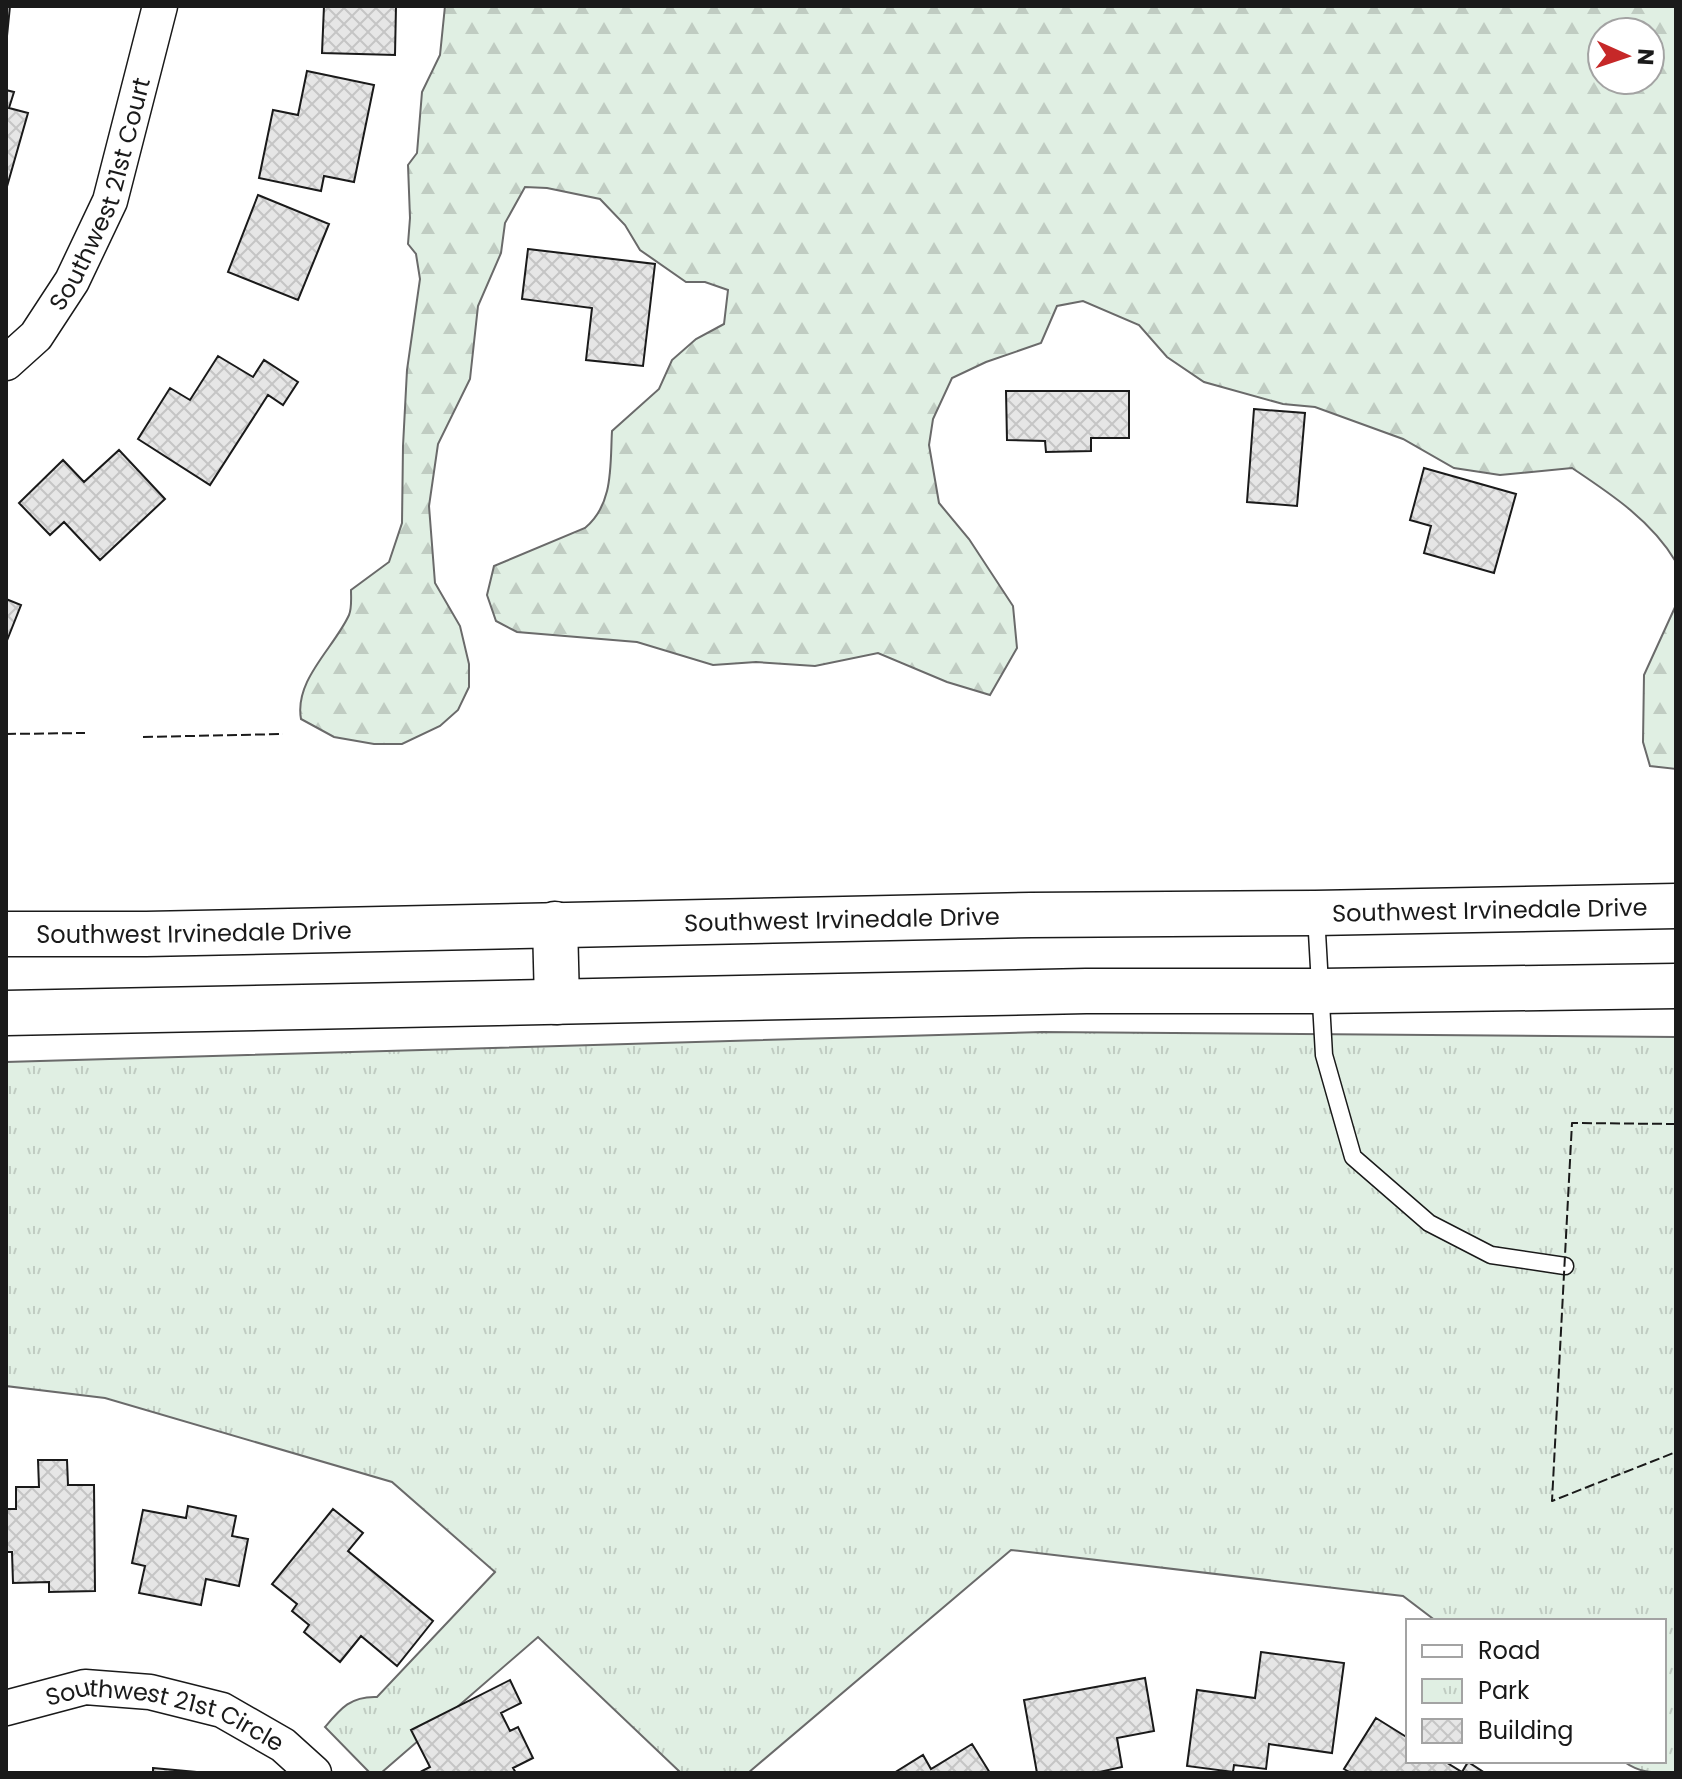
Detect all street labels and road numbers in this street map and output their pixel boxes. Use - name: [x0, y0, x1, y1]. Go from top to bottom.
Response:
- street label: Southwest 21st Court: [41, 74, 158, 317]
- street label: Southwest Irvinedale Drive: [1332, 890, 1648, 929]
- street label: Southwest Irvinedale Drive: [684, 899, 1000, 939]
- street label: Southwest Irvinedale Drive: [36, 913, 352, 951]
- street label: Southwest 21st Circle: [42, 1670, 290, 1759]

